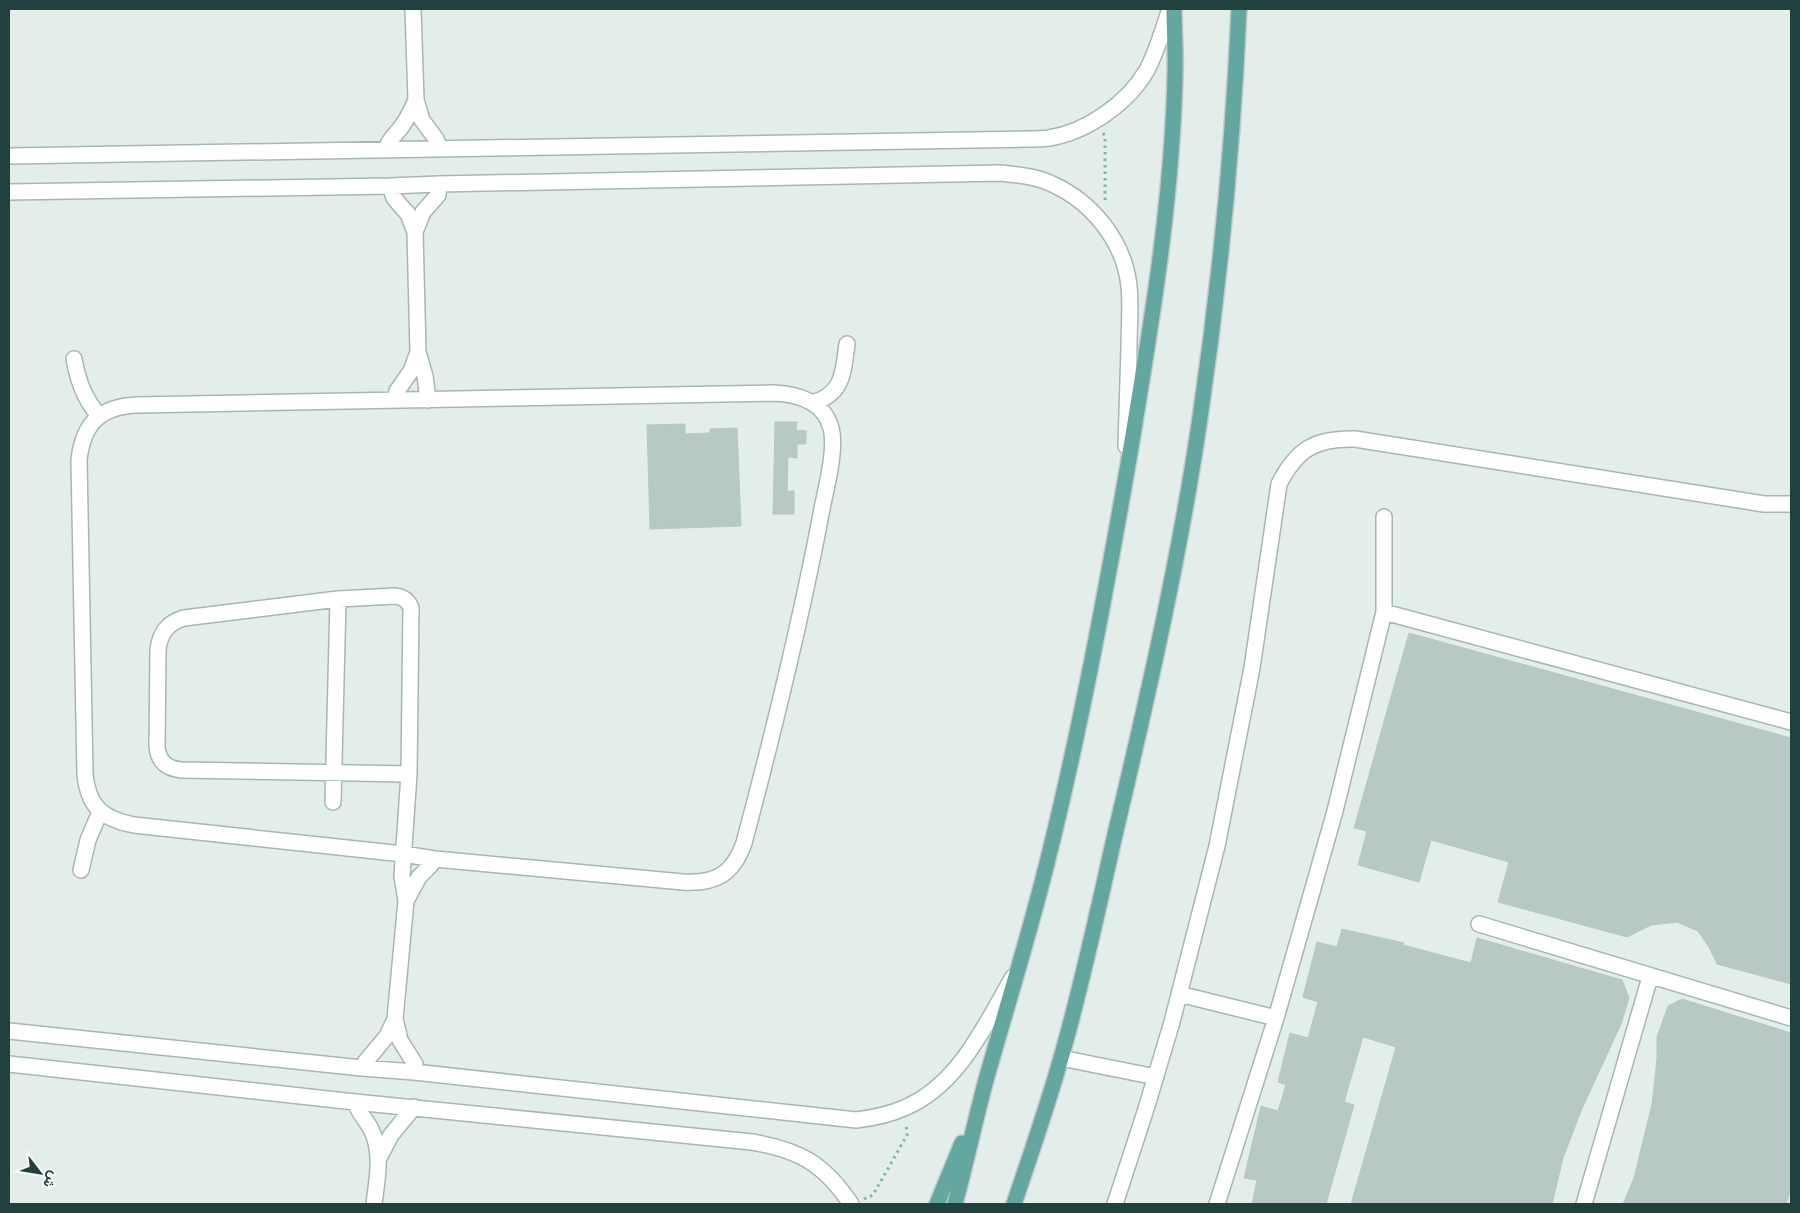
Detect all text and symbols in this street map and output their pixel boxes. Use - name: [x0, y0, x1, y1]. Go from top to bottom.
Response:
- north arrow: [15, 1148, 65, 1198]
- text: ش: [39, 1168, 63, 1192]

